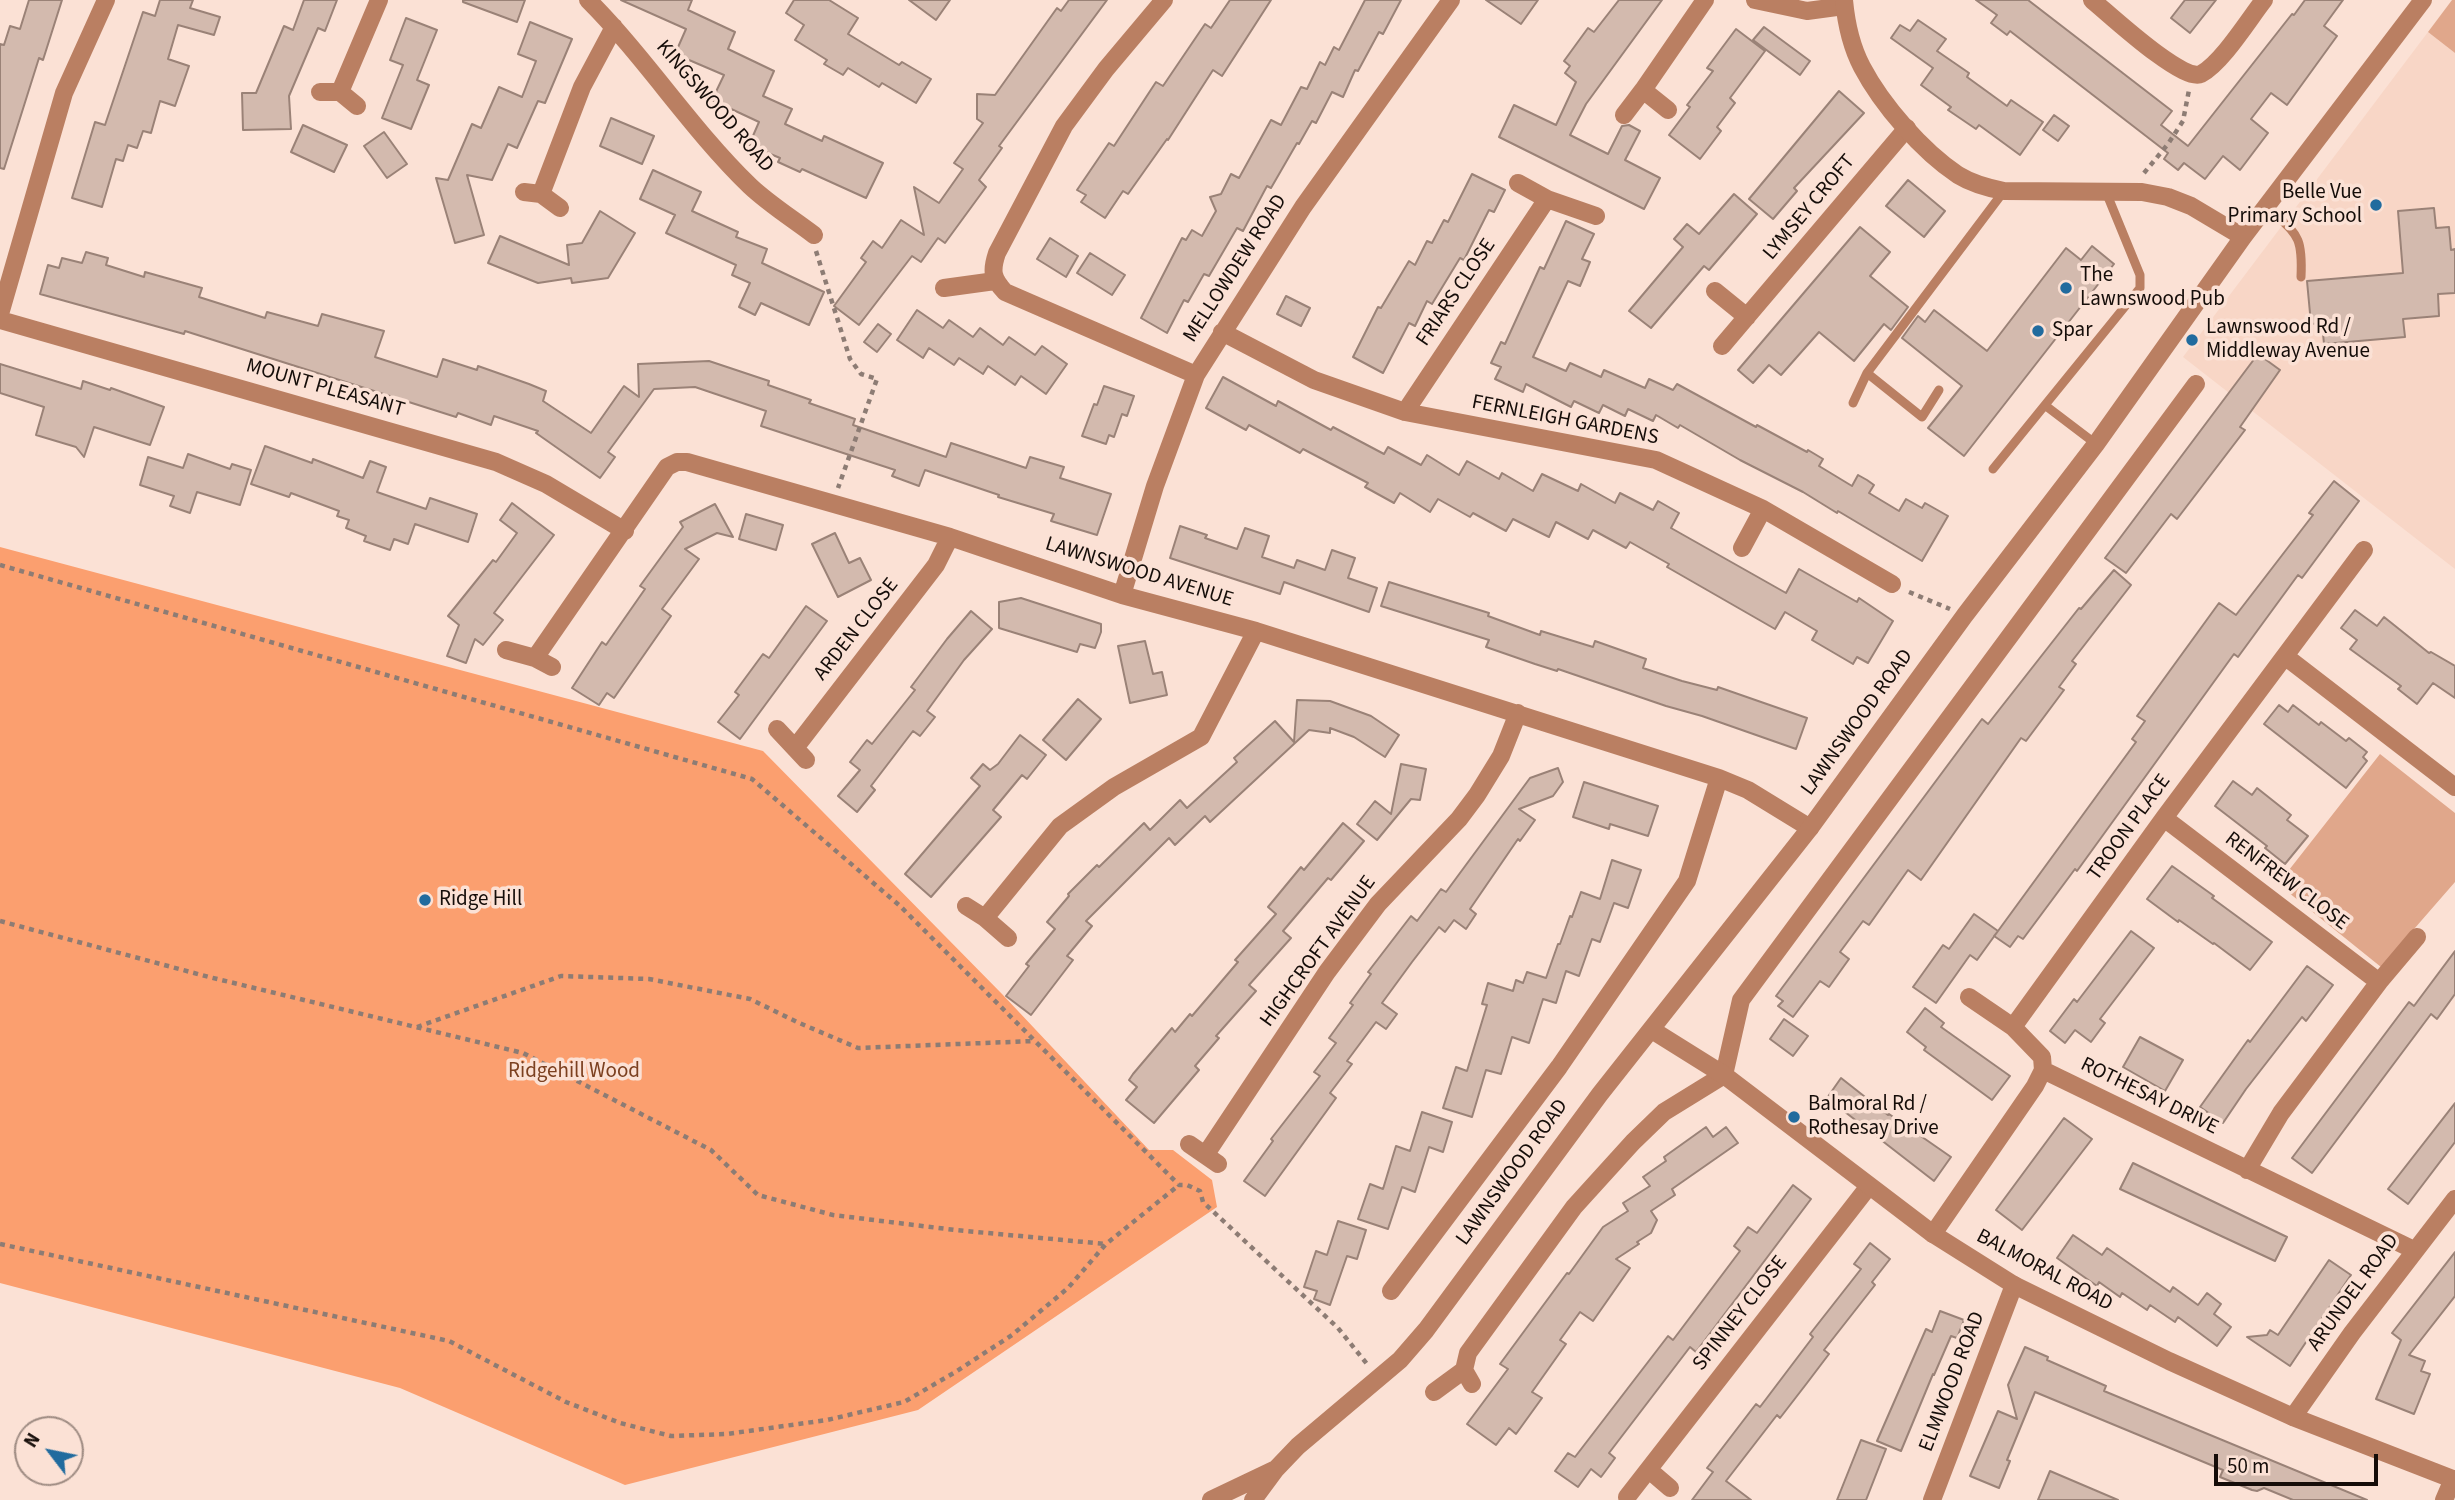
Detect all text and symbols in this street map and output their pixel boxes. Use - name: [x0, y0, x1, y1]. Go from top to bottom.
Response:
- street label: KINGSWOOD ROAD: [650, 36, 778, 178]
- street label: LYMSEY CROFT: [1759, 150, 1861, 266]
- place label: Belle Vue Primary School: [2228, 180, 2362, 230]
- street label: MELLOWDEW ROAD: [1179, 190, 1293, 348]
- marker: Belle Vue Primary School: [2368, 197, 2384, 213]
- street label: FRIARS CLOSE: [1412, 234, 1502, 352]
- place label: The Lawnswood Pub: [2080, 263, 2225, 313]
- marker: The Lawnswood Pub: [2058, 280, 2074, 296]
- place label: Lawnswood Rd / Middleway Avenue: [2206, 315, 2370, 365]
- place label: Spar: [2052, 318, 2092, 344]
- marker: Spar: [2030, 323, 2046, 339]
- marker: Lawnswood Rd / Middleway Avenue: [2184, 332, 2200, 348]
- street label: MOUNT PLEASANT: [243, 354, 407, 424]
- street label: FERNLEIGH GARDENS: [1470, 391, 1660, 451]
- street label: LAWNSWOOD AVENUE: [1042, 532, 1236, 614]
- street label: ARDEN CLOSE: [809, 574, 905, 686]
- street label: LAWNSWOOD ROAD: [1797, 645, 1919, 801]
- street label: TROON PLACE: [2083, 770, 2177, 886]
- street label: RENFREW CLOSE: [2219, 827, 2353, 937]
- street label: HIGHCROFT AVENUE: [1256, 871, 1382, 1033]
- place label: Ridge Hill: [439, 887, 522, 913]
- marker: Ridge Hill: [417, 892, 433, 908]
- street label: ROTHESAY DRIVE: [2076, 1053, 2222, 1141]
- park label: Ridgehill Wood: [508, 1059, 640, 1085]
- place label: Balmoral Rd / Rothesay Drive: [1808, 1092, 1939, 1142]
- street label: LAWNSWOOD ROAD: [1452, 1095, 1574, 1251]
- marker: Balmoral Rd / Rothesay Drive: [1786, 1109, 1802, 1125]
- street label: BALMORAL ROAD: [1971, 1224, 2117, 1318]
- street label: ARUNDEL ROAD: [2303, 1229, 2405, 1357]
- street label: SPINNEY CLOSE: [1688, 1252, 1794, 1376]
- street label: ELMWOOD ROAD: [1915, 1308, 1991, 1456]
- north arrow: [14, 1416, 84, 1486]
- text: N: [18, 1428, 47, 1453]
- scale bar: [2217, 1440, 2382, 1484]
- text: 50 m: [2227, 1451, 2269, 1481]

